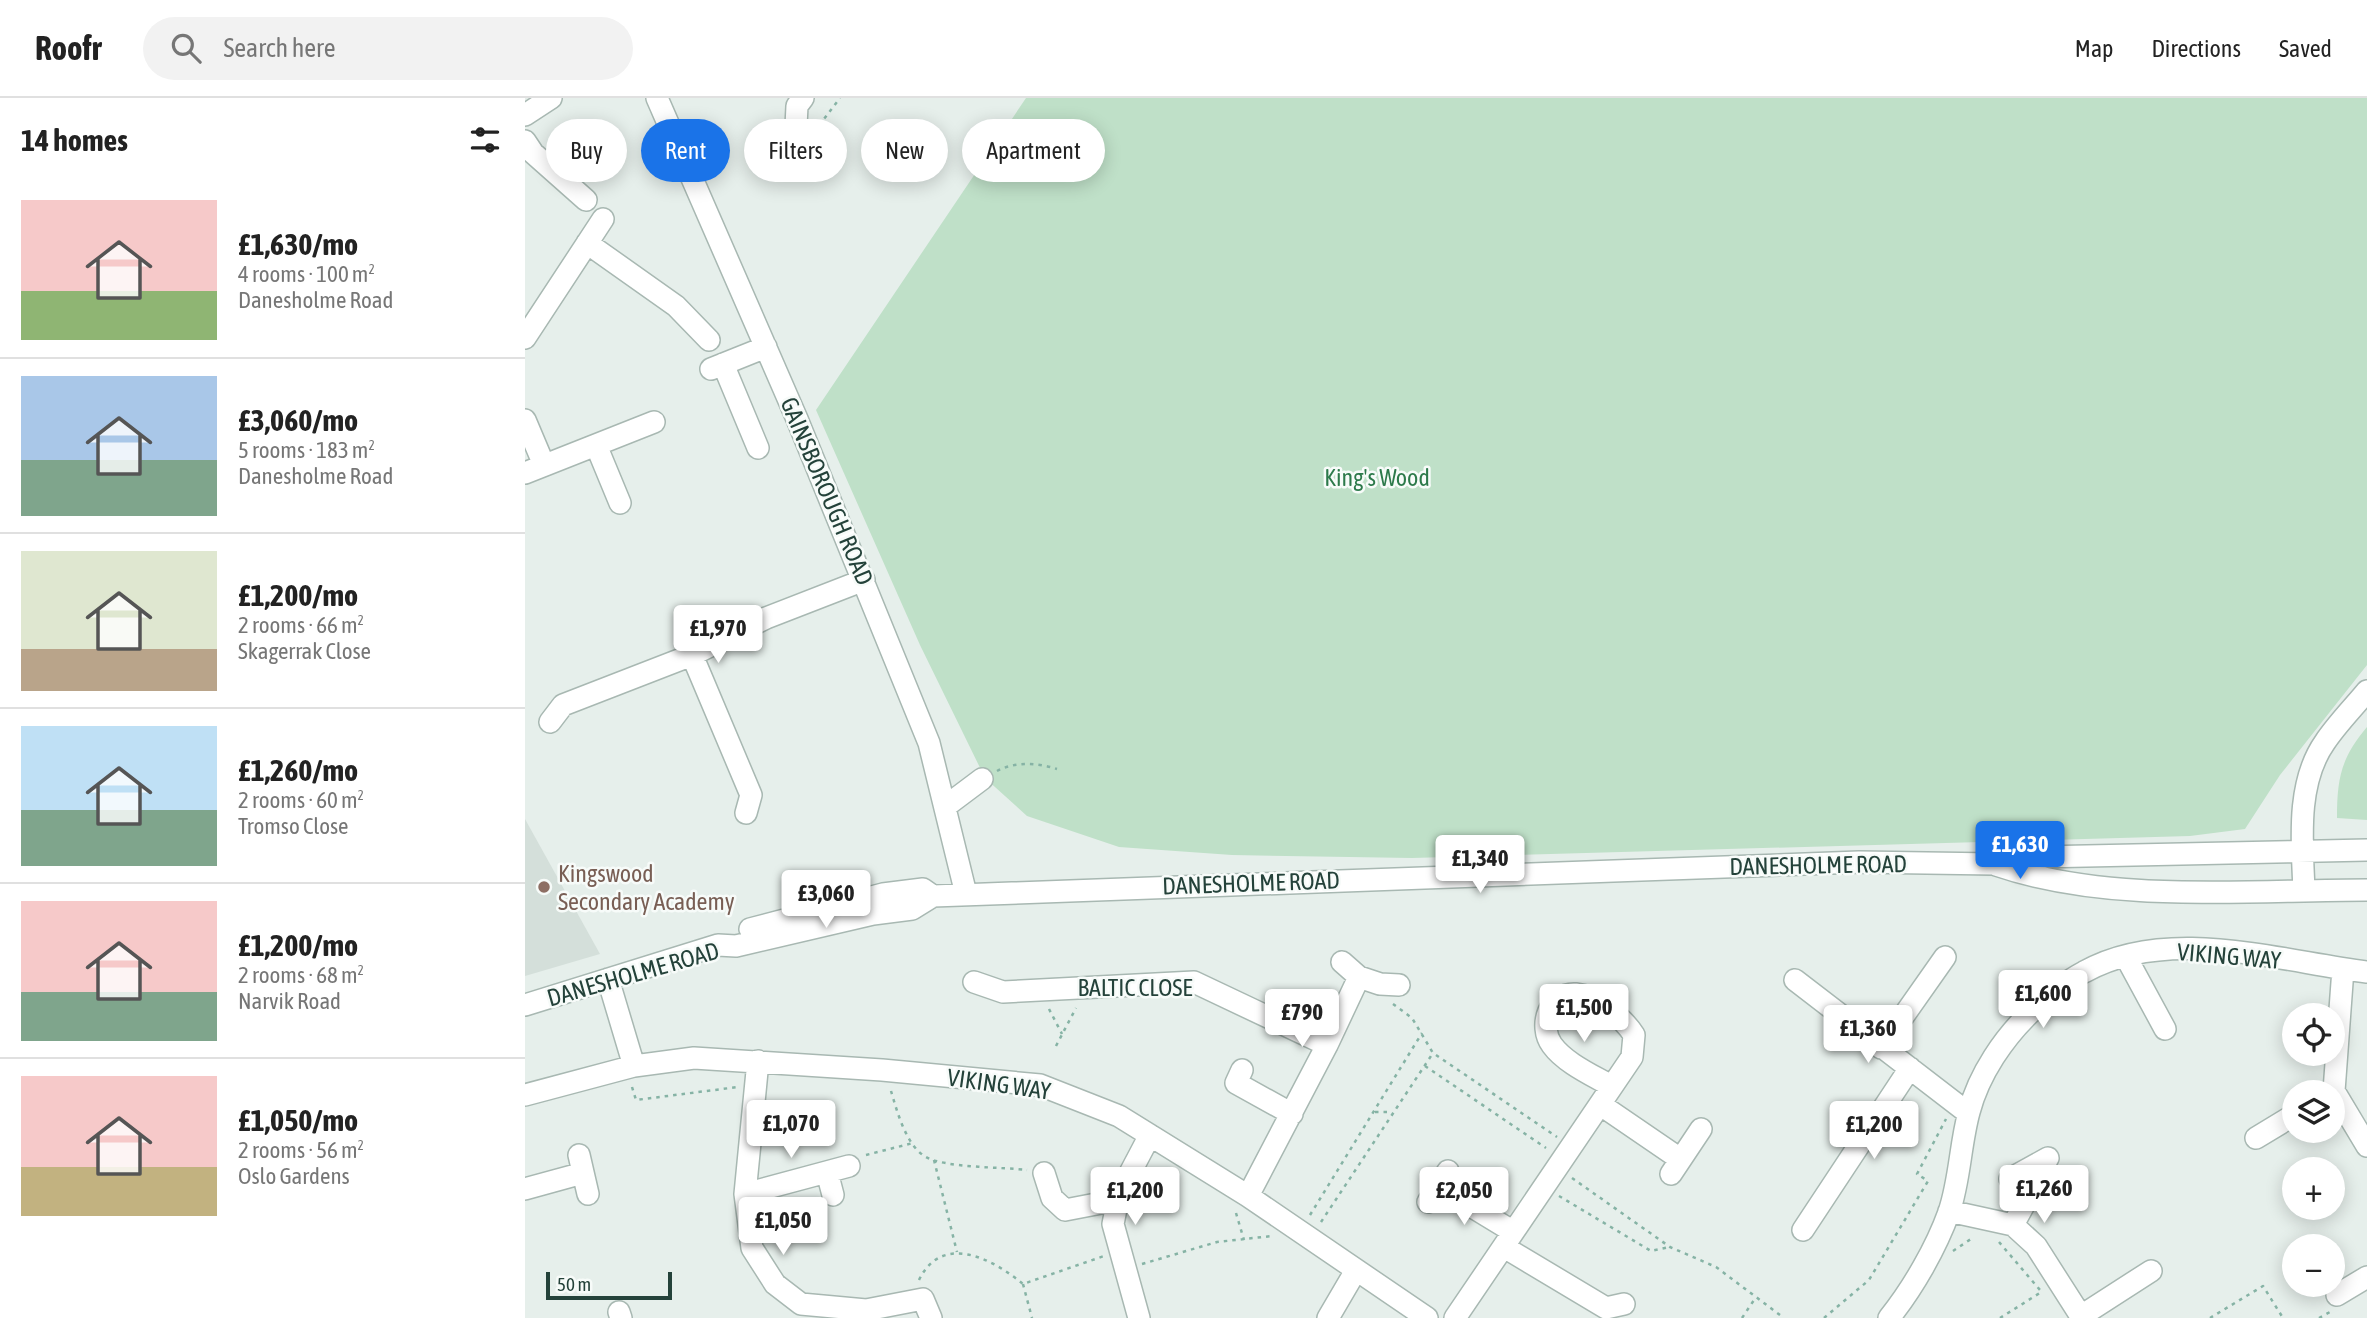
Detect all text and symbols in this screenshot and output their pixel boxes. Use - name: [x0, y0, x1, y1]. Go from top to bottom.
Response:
- search box: [143, 17, 633, 80]
- text: Roofr: [35, 29, 101, 67]
- icon: search: [167, 29, 205, 67]
- text: Search here: [223, 33, 336, 63]
- text: Map: [2075, 35, 2113, 62]
- text: Directions: [2151, 35, 2241, 62]
- text: Saved: [2279, 35, 2332, 62]
- chip: Buy: [546, 119, 627, 182]
- chip: Rent: [641, 119, 730, 182]
- chip: Filters: [744, 119, 847, 182]
- chip: New: [861, 119, 948, 182]
- chip: Apartment: [962, 119, 1105, 182]
- icon: filters: [466, 121, 504, 159]
- text: 14 homes: [21, 123, 128, 157]
- text: £1,630/mo: [238, 227, 358, 261]
- icon: home: [77, 228, 161, 312]
- text: 4 rooms · 100 m²: [238, 261, 375, 287]
- text: Danesholme Road: [238, 287, 393, 313]
- street label: GAINSBOROUGH ROAD: [775, 393, 879, 589]
- text: £3,060/mo: [238, 403, 358, 437]
- icon: home: [77, 404, 161, 488]
- text: 5 rooms · 183 m²: [238, 437, 375, 463]
- text: Danesholme Road: [238, 463, 393, 489]
- park label: King's Wood: [1324, 464, 1430, 491]
- text: £1,200/mo: [238, 578, 358, 612]
- icon: home: [77, 579, 161, 663]
- pin: £1,970: [661, 606, 775, 665]
- text: 2 rooms · 66 m²: [238, 612, 364, 638]
- text: £1,970: [690, 615, 747, 641]
- text: Skagerrak Close: [238, 638, 371, 664]
- text: £1,260/mo: [238, 753, 358, 787]
- icon: home: [77, 754, 161, 838]
- text: 2 rooms · 60 m²: [238, 787, 364, 813]
- text: Tromso Close: [238, 813, 349, 839]
- pin: £1,630: [1963, 822, 2077, 881]
- text: £1,630: [1992, 831, 2049, 857]
- pin: £1,340: [1423, 836, 1537, 895]
- text: £1,340: [1452, 845, 1509, 871]
- street label: DANESHOLME ROAD: [1729, 850, 1907, 880]
- place label: Kingswood Secondary Academy: [558, 860, 735, 915]
- street label: DANESHOLME ROAD: [1162, 866, 1340, 900]
- pin: £3,060: [769, 870, 883, 930]
- marker: Kingswood Secondary Academy: [536, 879, 552, 895]
- text: £3,060: [798, 880, 855, 906]
- text: £1,200/mo: [238, 928, 358, 962]
- icon: home: [77, 929, 161, 1013]
- street label: DANESHOLME ROAD: [544, 937, 722, 1011]
- street label: VIKING WAY: [2176, 938, 2282, 974]
- text: 2 rooms · 68 m²: [238, 962, 364, 988]
- pin: £1,600: [1986, 970, 2100, 1030]
- street label: BALTIC CLOSE: [1078, 974, 1192, 1001]
- text: £1,600: [2015, 980, 2072, 1006]
- pin: £1,500: [1527, 984, 1641, 1044]
- text: Narvik Road: [238, 988, 341, 1014]
- pin: £790: [1261, 990, 1343, 1049]
- text: £1,500: [1556, 994, 1613, 1020]
- text: £790: [1281, 999, 1323, 1025]
- map controls: [2282, 1003, 2345, 1297]
- button: locate: [2282, 1003, 2345, 1066]
- pin: £1,360: [1811, 1006, 1925, 1065]
- text: £1,360: [1840, 1015, 1897, 1041]
- street label: VIKING WAY: [946, 1063, 1053, 1105]
- button: layers: [2282, 1080, 2345, 1143]
- pin: £1,070: [734, 1100, 848, 1160]
- pin: £1,200: [1817, 1102, 1931, 1161]
- text: £1,050/mo: [238, 1103, 358, 1137]
- icon: home: [77, 1104, 161, 1188]
- text: £1,070: [763, 1110, 820, 1136]
- text: £1,200: [1846, 1111, 1903, 1137]
- text: 2 rooms · 56 m²: [238, 1137, 364, 1163]
- button: +: [2282, 1157, 2345, 1220]
- text: Oslo Gardens: [238, 1163, 350, 1189]
- pin: £1,260: [1987, 1166, 2101, 1225]
- pin: £1,200: [1078, 1168, 1192, 1227]
- pin: £2,050: [1407, 1168, 1521, 1227]
- text: £1,260: [2016, 1175, 2073, 1201]
- text: £1,200: [1107, 1177, 1164, 1203]
- text: £2,050: [1436, 1177, 1493, 1203]
- pin: £1,050: [726, 1198, 840, 1257]
- text: £1,050: [755, 1207, 812, 1233]
- button: −: [2282, 1234, 2345, 1297]
- scale bar: [546, 1269, 672, 1301]
- text: 50 m: [557, 1273, 591, 1295]

